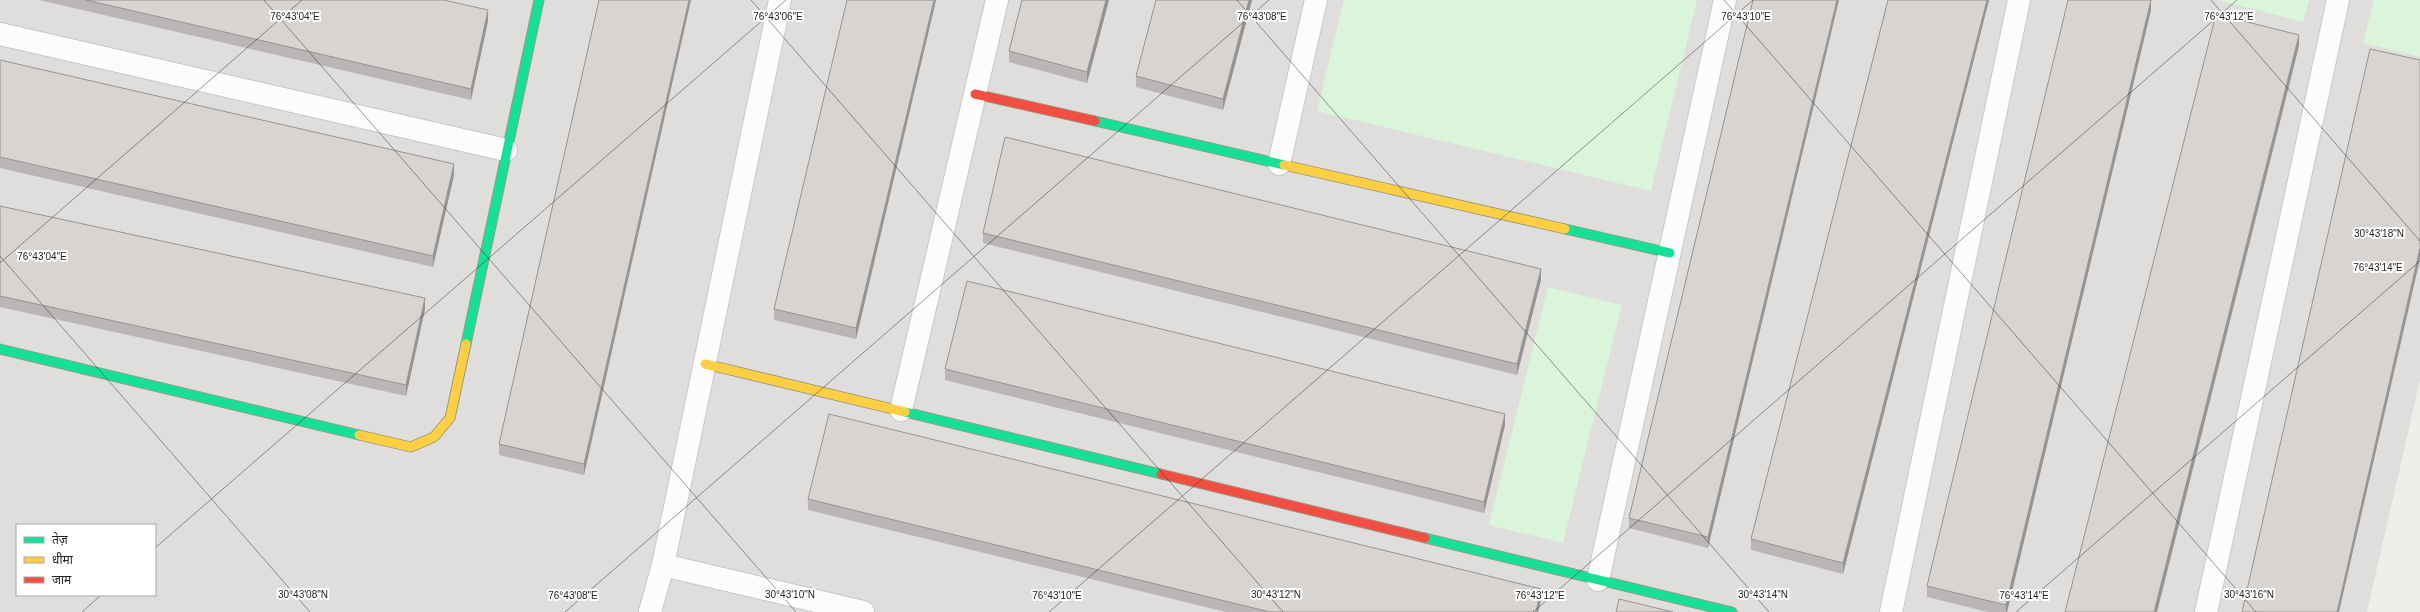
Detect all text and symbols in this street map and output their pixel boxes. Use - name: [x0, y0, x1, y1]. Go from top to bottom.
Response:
- text: 76°43'04"E: [270, 11, 320, 22]
- text: 76°43'06"E: [753, 11, 803, 22]
- text: 76°43'08"E: [1237, 11, 1287, 22]
- text: 76°43'10"E: [1721, 11, 1771, 22]
- text: 76°43'12"E: [2204, 11, 2254, 22]
- text: 30°43'18"N: [2354, 228, 2404, 239]
- text: 76°43'04"E: [17, 251, 67, 262]
- text: 76°43'14"E: [2353, 262, 2403, 273]
- legend: [16, 524, 156, 596]
- text: तेज़: [52, 532, 69, 547]
- text: धीमा: [52, 552, 74, 567]
- text: जाम: [52, 573, 72, 587]
- text: 30°43'08"N: [278, 589, 328, 600]
- text: 30°43'10"N: [765, 589, 815, 600]
- text: 30°43'12"N: [1251, 589, 1301, 600]
- text: 30°43'14"N: [1738, 589, 1788, 600]
- text: 30°43'16"N: [2224, 589, 2274, 600]
- text: 76°43'08"E: [548, 590, 598, 601]
- text: 76°43'10"E: [1032, 590, 1082, 601]
- text: 76°43'12"E: [1515, 590, 1565, 601]
- text: 76°43'14"E: [1999, 590, 2049, 601]

